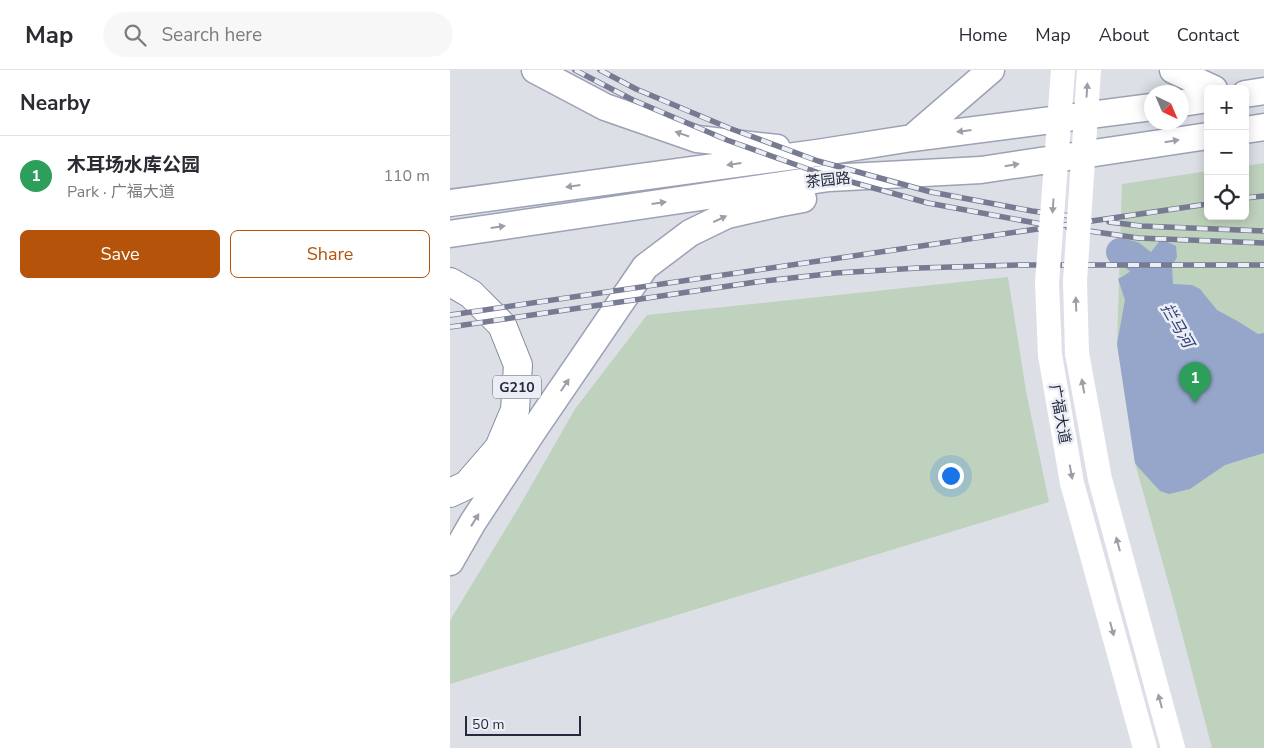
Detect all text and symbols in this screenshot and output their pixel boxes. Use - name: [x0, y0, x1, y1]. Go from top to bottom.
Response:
- search box: [103, 12, 453, 57]
- text: Map: [25, 19, 73, 51]
- icon: search: [121, 21, 149, 49]
- text: Search here: [161, 22, 262, 48]
- text: Home: [959, 23, 1007, 47]
- text: Map: [1035, 23, 1071, 47]
- text: About: [1099, 23, 1149, 47]
- text: Contact: [1177, 23, 1239, 47]
- one-way arrow: [1084, 82, 1092, 98]
- north arrow: [1144, 85, 1189, 130]
- map controls: [1204, 85, 1249, 220]
- button: +: [1204, 85, 1249, 130]
- text: Nearby: [20, 89, 90, 117]
- one-way arrow: [956, 127, 972, 135]
- one-way arrow: [675, 130, 690, 137]
- button: −: [1204, 130, 1249, 175]
- one-way arrow: [1165, 137, 1181, 145]
- text: 木耳场水库公园: [67, 152, 200, 178]
- one-way arrow: [726, 160, 742, 168]
- one-way arrow: [1004, 161, 1020, 169]
- text: 1: [31, 165, 41, 187]
- text: 110 m: [383, 165, 430, 187]
- street label: 茶园路: [805, 168, 851, 192]
- button: locate: [1204, 175, 1249, 220]
- text: Park · 广福大道: [67, 181, 175, 203]
- one-way arrow: [565, 182, 581, 190]
- one-way arrow: [1048, 198, 1056, 214]
- one-way arrow: [651, 199, 667, 207]
- one-way arrow: [713, 214, 727, 222]
- one-way arrow: [491, 223, 507, 231]
- button: Save: [20, 230, 220, 278]
- button: Share: [230, 230, 430, 278]
- one-way arrow: [1071, 296, 1079, 312]
- water label: 拦马河: [1156, 299, 1200, 354]
- pin: 1: [1179, 362, 1211, 403]
- road number: G210: [493, 376, 541, 398]
- one-way arrow: [560, 378, 570, 392]
- one-way arrow: [1079, 378, 1087, 393]
- street label: 广福大道: [1045, 383, 1075, 445]
- your location: [938, 463, 964, 489]
- one-way arrow: [1067, 464, 1075, 480]
- one-way arrow: [470, 513, 479, 527]
- one-way arrow: [1113, 537, 1121, 552]
- one-way arrow: [1109, 621, 1117, 636]
- one-way arrow: [1156, 693, 1164, 708]
- scale bar: [465, 713, 581, 736]
- text: 50 m: [472, 715, 504, 734]

